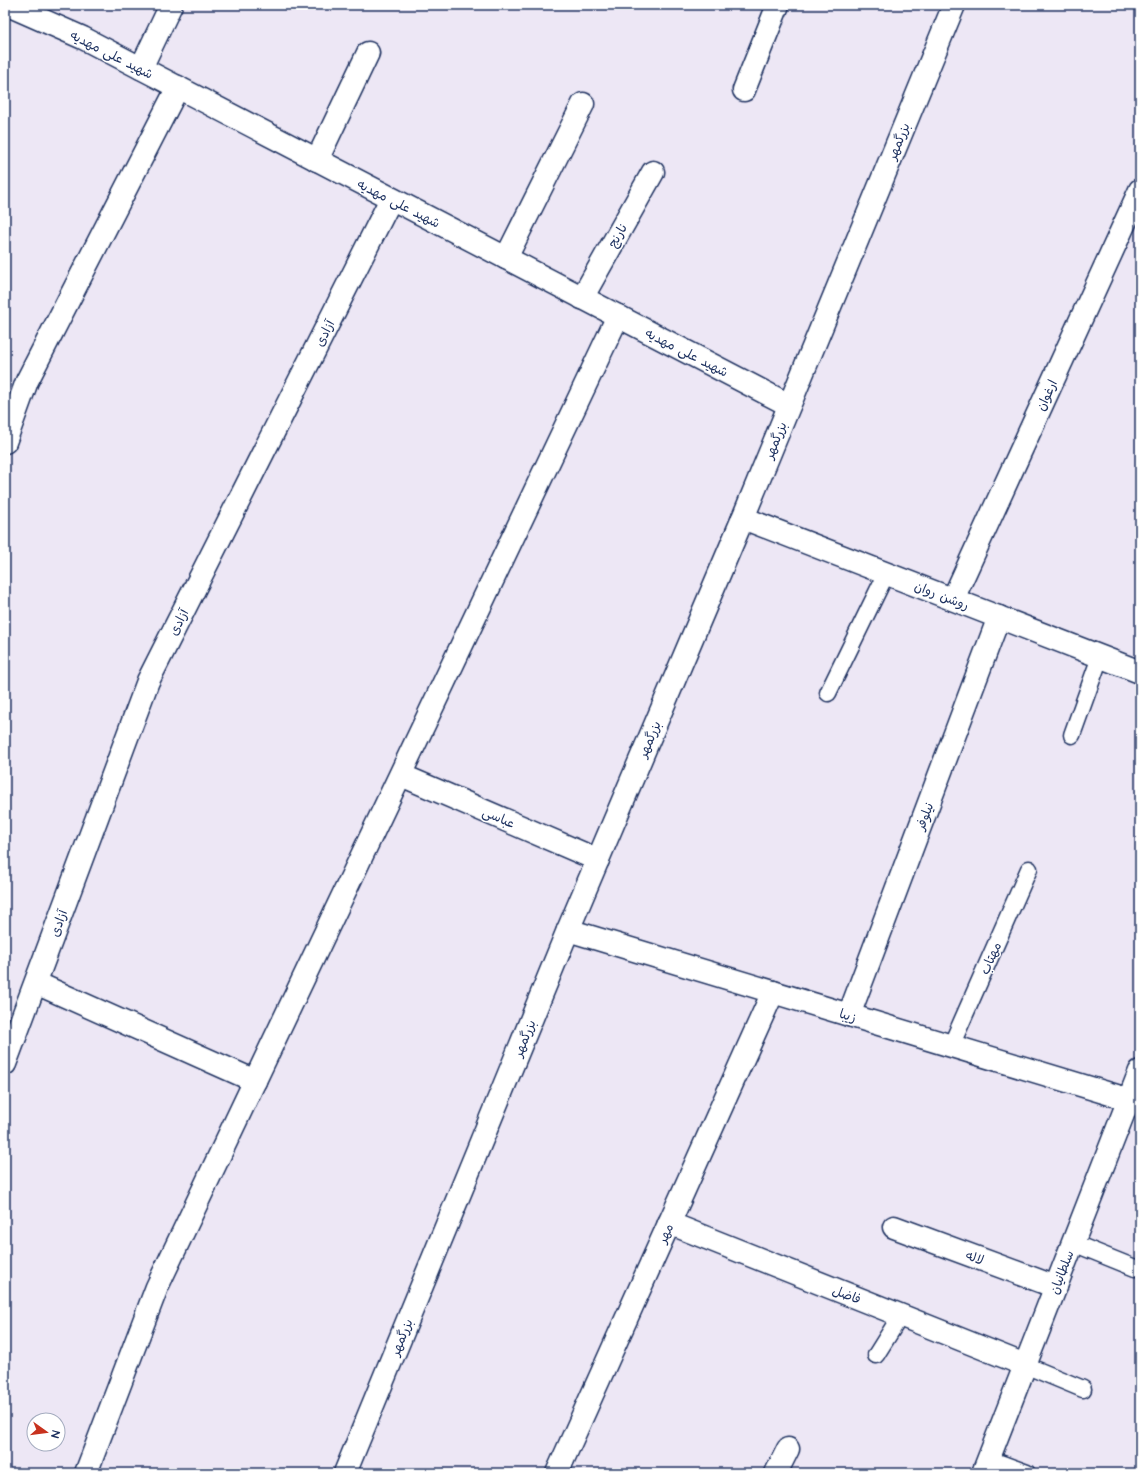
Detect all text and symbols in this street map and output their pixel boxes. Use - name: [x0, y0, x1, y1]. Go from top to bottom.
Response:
- street label: شهید علی مهدیه: [67, 26, 156, 84]
- street label: بزرگمهر: [883, 120, 914, 163]
- street label: شهید علی مهدیه: [354, 175, 443, 233]
- street label: نارنج: [604, 220, 632, 251]
- street label: آزادی: [311, 316, 340, 350]
- street label: شهید علی مهدیه: [642, 324, 731, 382]
- street label: ارغوان: [1032, 377, 1062, 414]
- street label: بزرگمهر: [760, 419, 791, 462]
- street label: روشن روان: [912, 577, 972, 615]
- street label: آزادی: [165, 605, 194, 639]
- street label: بزرگمهر: [634, 718, 666, 761]
- street label: نیلوفر: [911, 800, 938, 834]
- street label: عباسی: [480, 803, 518, 833]
- street label: آزادی: [46, 907, 72, 939]
- street label: مهتاب: [976, 939, 1006, 978]
- street label: زیبا: [837, 1005, 859, 1027]
- street label: بزرگمهر: [509, 1017, 540, 1060]
- street label: مهر: [653, 1221, 678, 1247]
- street label: لاله: [963, 1246, 986, 1270]
- street label: سلطانیان: [1045, 1248, 1079, 1297]
- street label: فاضل: [830, 1281, 864, 1309]
- street label: بزرگمهر: [386, 1316, 417, 1359]
- north arrow: [26, 1412, 66, 1452]
- text: N: [47, 1429, 63, 1440]

